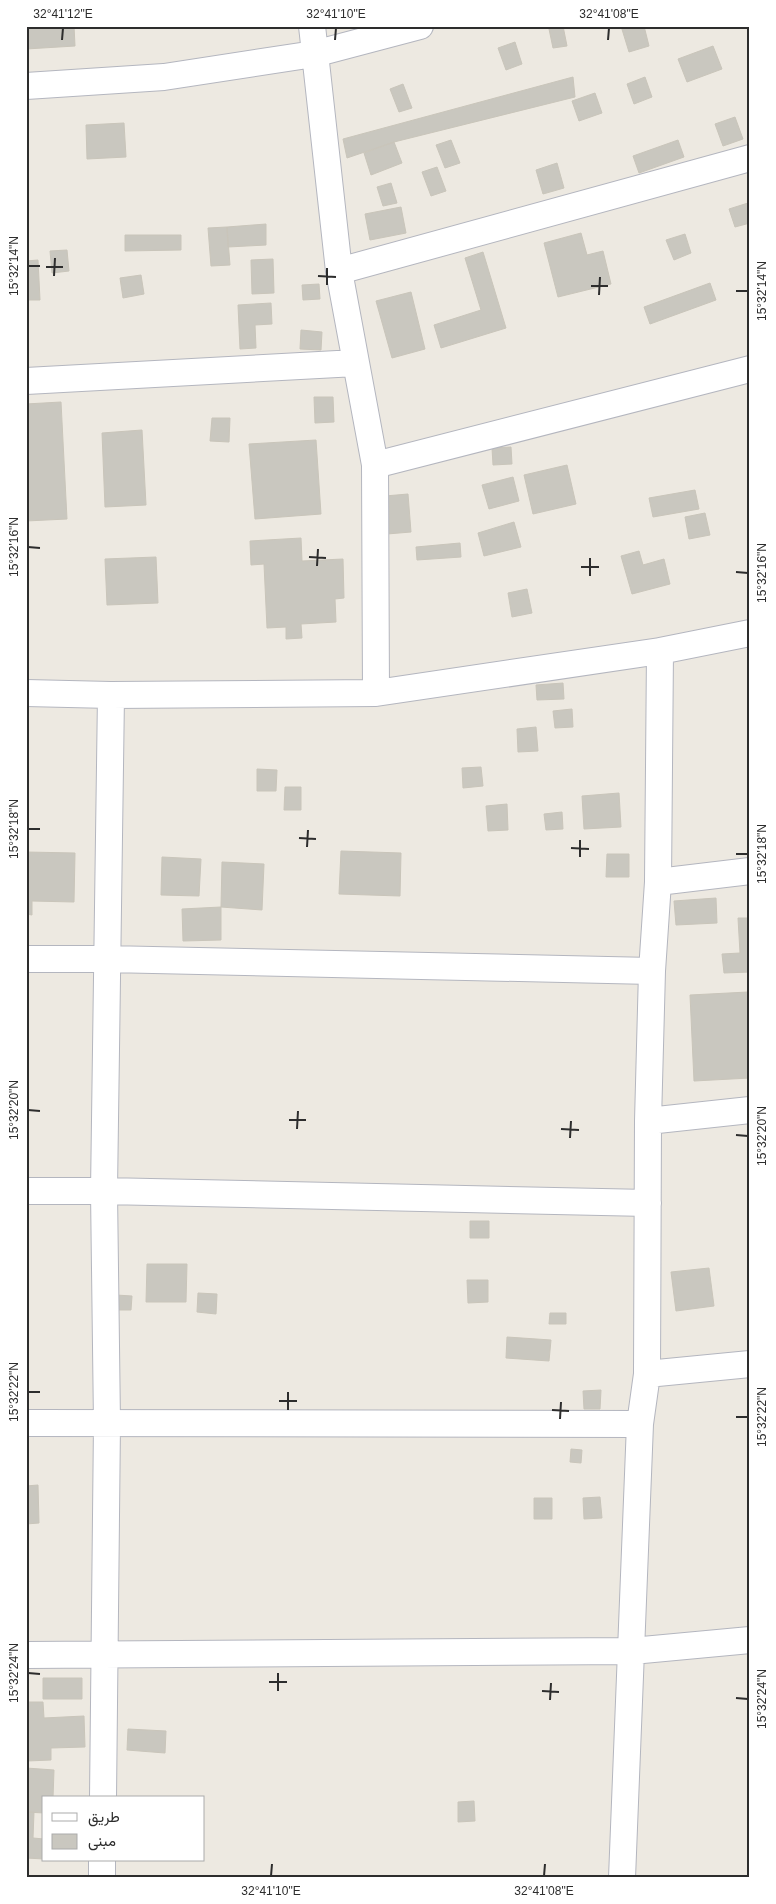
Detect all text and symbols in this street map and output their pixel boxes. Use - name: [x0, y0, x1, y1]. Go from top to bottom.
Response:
- text: 32°41'12"E: [33, 7, 93, 21]
- text: 32°41'10"E: [306, 7, 366, 21]
- text: 32°41'08"E: [579, 7, 639, 21]
- text: 15°32'14"N: [7, 236, 21, 296]
- text: 15°32'14"N: [755, 261, 769, 321]
- text: 15°32'16"N: [7, 517, 21, 577]
- text: 15°32'16"N: [755, 543, 769, 603]
- text: 15°32'18"N: [7, 799, 21, 859]
- text: 15°32'18"N: [755, 824, 769, 884]
- text: 15°32'20"N: [7, 1080, 21, 1140]
- text: 15°32'20"N: [755, 1106, 769, 1166]
- text: 15°32'22"N: [7, 1362, 21, 1422]
- text: 15°32'22"N: [755, 1387, 769, 1447]
- text: 15°32'24"N: [7, 1643, 21, 1703]
- text: 15°32'24"N: [755, 1669, 769, 1729]
- legend: [42, 1796, 205, 1862]
- text: طريق: [88, 1808, 120, 1827]
- text: مبنى: [88, 1832, 116, 1851]
- text: 32°41'10"E: [241, 1884, 301, 1898]
- text: 32°41'08"E: [514, 1884, 574, 1898]

